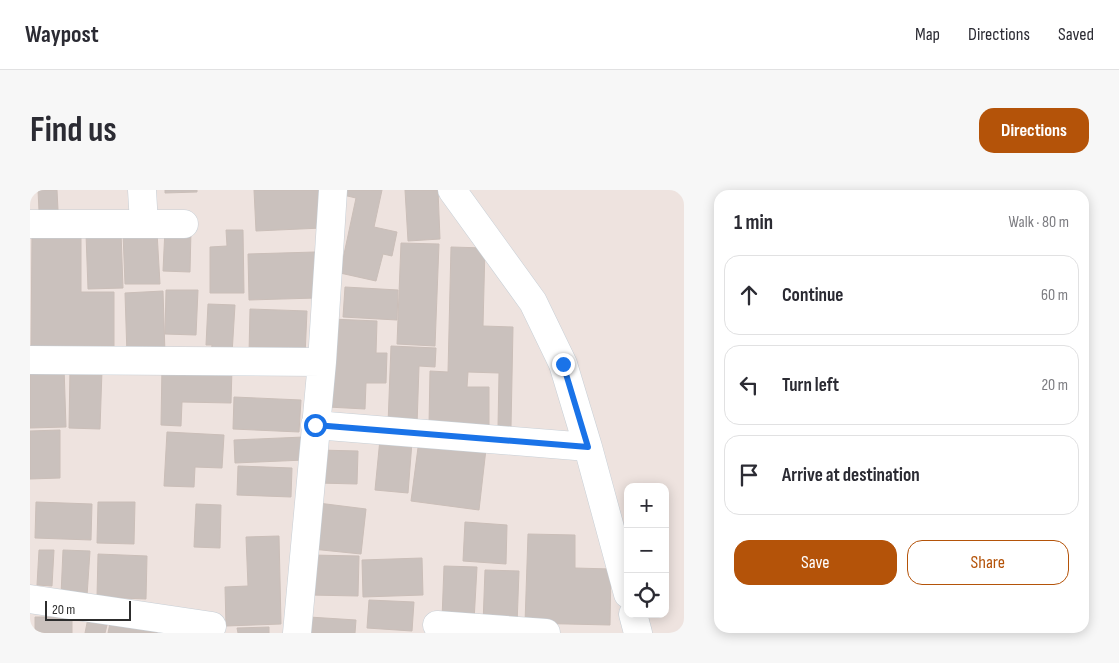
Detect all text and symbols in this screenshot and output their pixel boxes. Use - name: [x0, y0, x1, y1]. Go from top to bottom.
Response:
- text: Waypost: [25, 20, 99, 49]
- text: Map: [915, 24, 940, 45]
- text: Directions: [968, 24, 1030, 45]
- text: Saved: [1058, 24, 1094, 45]
- button: Directions: [979, 108, 1089, 153]
- text: Find us: [30, 109, 117, 152]
- text: 1 min: [734, 210, 773, 235]
- text: Walk · 80 m: [1009, 213, 1069, 232]
- icon: ahead: [735, 281, 763, 309]
- text: Continue: [782, 284, 843, 307]
- text: 60 m: [1041, 286, 1068, 305]
- route end: [552, 353, 575, 376]
- icon: left: [735, 371, 763, 399]
- text: Turn left: [782, 374, 839, 397]
- text: 20 m: [1041, 376, 1068, 395]
- route start: [304, 414, 327, 437]
- icon: arrive: [735, 461, 763, 489]
- text: Arrive at destination: [782, 464, 920, 487]
- map controls: [624, 483, 669, 618]
- button: +: [624, 483, 669, 528]
- button: −: [624, 528, 669, 573]
- button: Save: [734, 540, 897, 585]
- button: Share: [907, 540, 1069, 585]
- button: locate: [624, 573, 669, 618]
- scale bar: [45, 598, 131, 621]
- text: 20 m: [52, 601, 75, 618]

